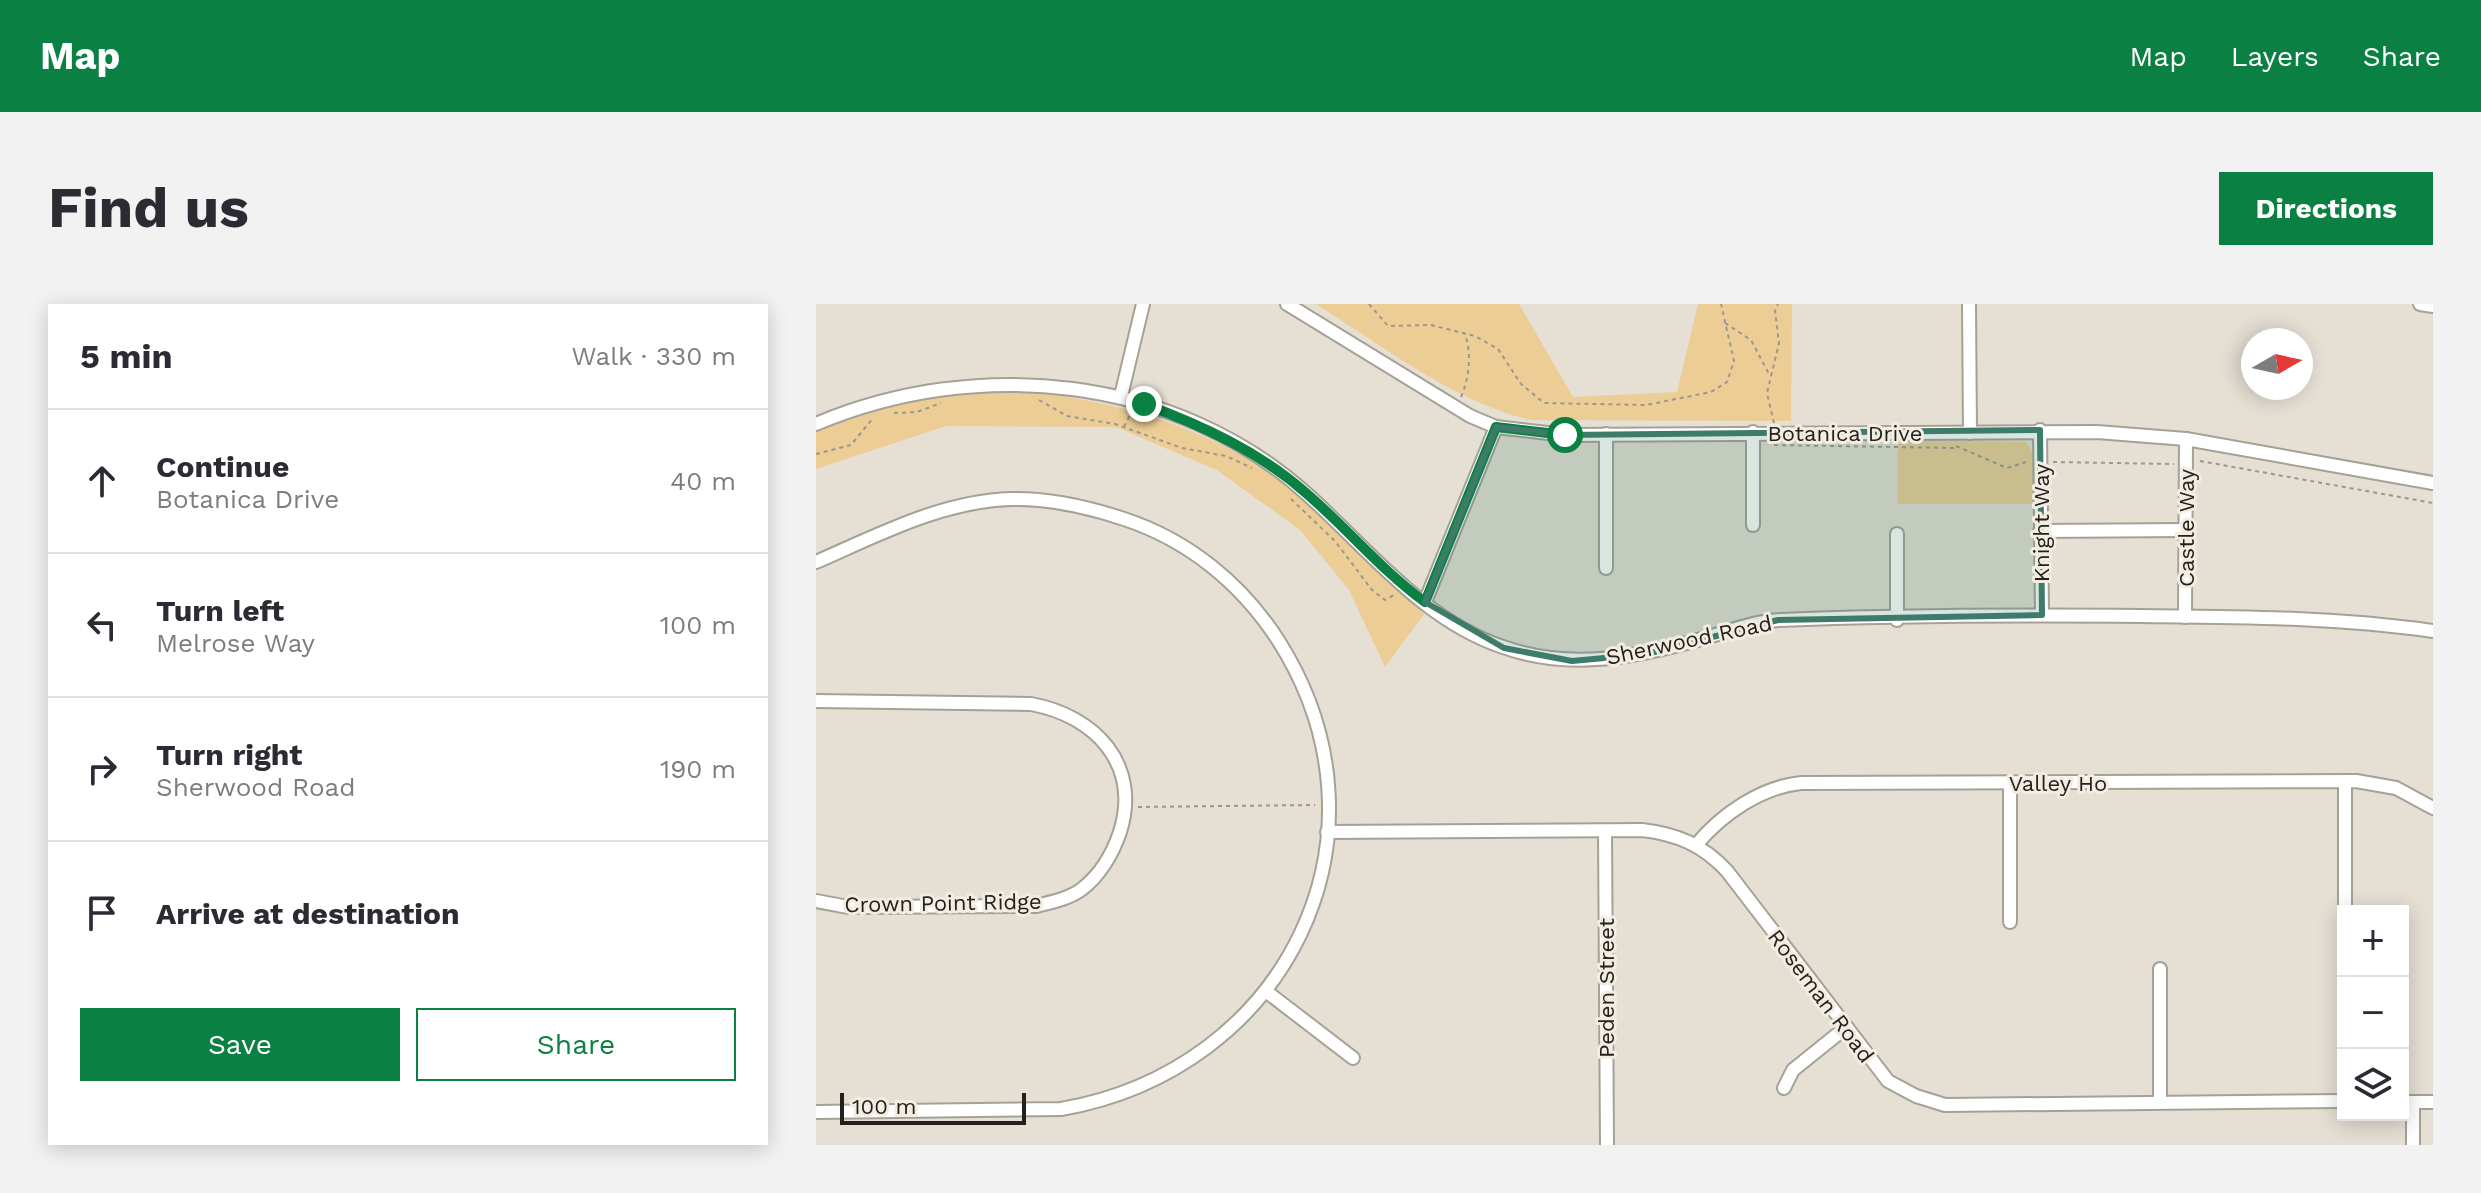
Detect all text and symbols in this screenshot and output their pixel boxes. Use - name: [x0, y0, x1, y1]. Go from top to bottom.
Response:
- text: Map: [40, 34, 120, 78]
- text: Map: [2130, 40, 2187, 73]
- text: Layers: [2231, 40, 2319, 73]
- text: Share: [2363, 40, 2441, 73]
- button: Directions: [2219, 172, 2433, 245]
- text: Find us: [48, 175, 249, 241]
- north arrow: [2241, 328, 2313, 400]
- text: 5 min: [80, 336, 173, 376]
- text: Walk · 330 m: [571, 341, 736, 371]
- route end: [1126, 386, 1162, 422]
- route start: [1547, 417, 1583, 453]
- street label: Botanica Drive: [1768, 421, 1923, 446]
- text: Continue: [156, 449, 289, 484]
- icon: ahead: [80, 459, 124, 503]
- street label: Knight Way: [2029, 463, 2054, 582]
- text: 40 m: [670, 466, 736, 496]
- street label: Castle Way: [2174, 468, 2199, 587]
- text: Botanica Drive: [156, 484, 339, 514]
- text: Turn left: [156, 593, 284, 628]
- icon: left: [80, 603, 124, 647]
- text: 100 m: [660, 610, 736, 640]
- street label: Sherwood Road: [1604, 610, 1774, 670]
- text: Melrose Way: [156, 628, 315, 658]
- text: Turn right: [156, 737, 302, 772]
- icon: right: [80, 747, 124, 791]
- text: 190 m: [660, 754, 736, 784]
- street label: Valley Ho: [2009, 771, 2107, 796]
- text: Sherwood Road: [156, 772, 356, 802]
- street label: Crown Point Ridge: [844, 889, 1042, 917]
- icon: arrive: [80, 891, 124, 935]
- text: Arrive at destination: [156, 896, 460, 931]
- map controls: [2337, 905, 2409, 1121]
- button: +: [2337, 905, 2409, 977]
- street label: Peden Street: [1594, 918, 1619, 1058]
- street label: Roseman Road: [1763, 925, 1879, 1067]
- button: −: [2337, 977, 2409, 1049]
- button: Save: [80, 1008, 400, 1081]
- button: Share: [416, 1008, 736, 1081]
- button: layers: [2337, 1049, 2409, 1121]
- scale bar: [840, 1089, 1026, 1125]
- text: 100 m: [852, 1094, 916, 1119]

